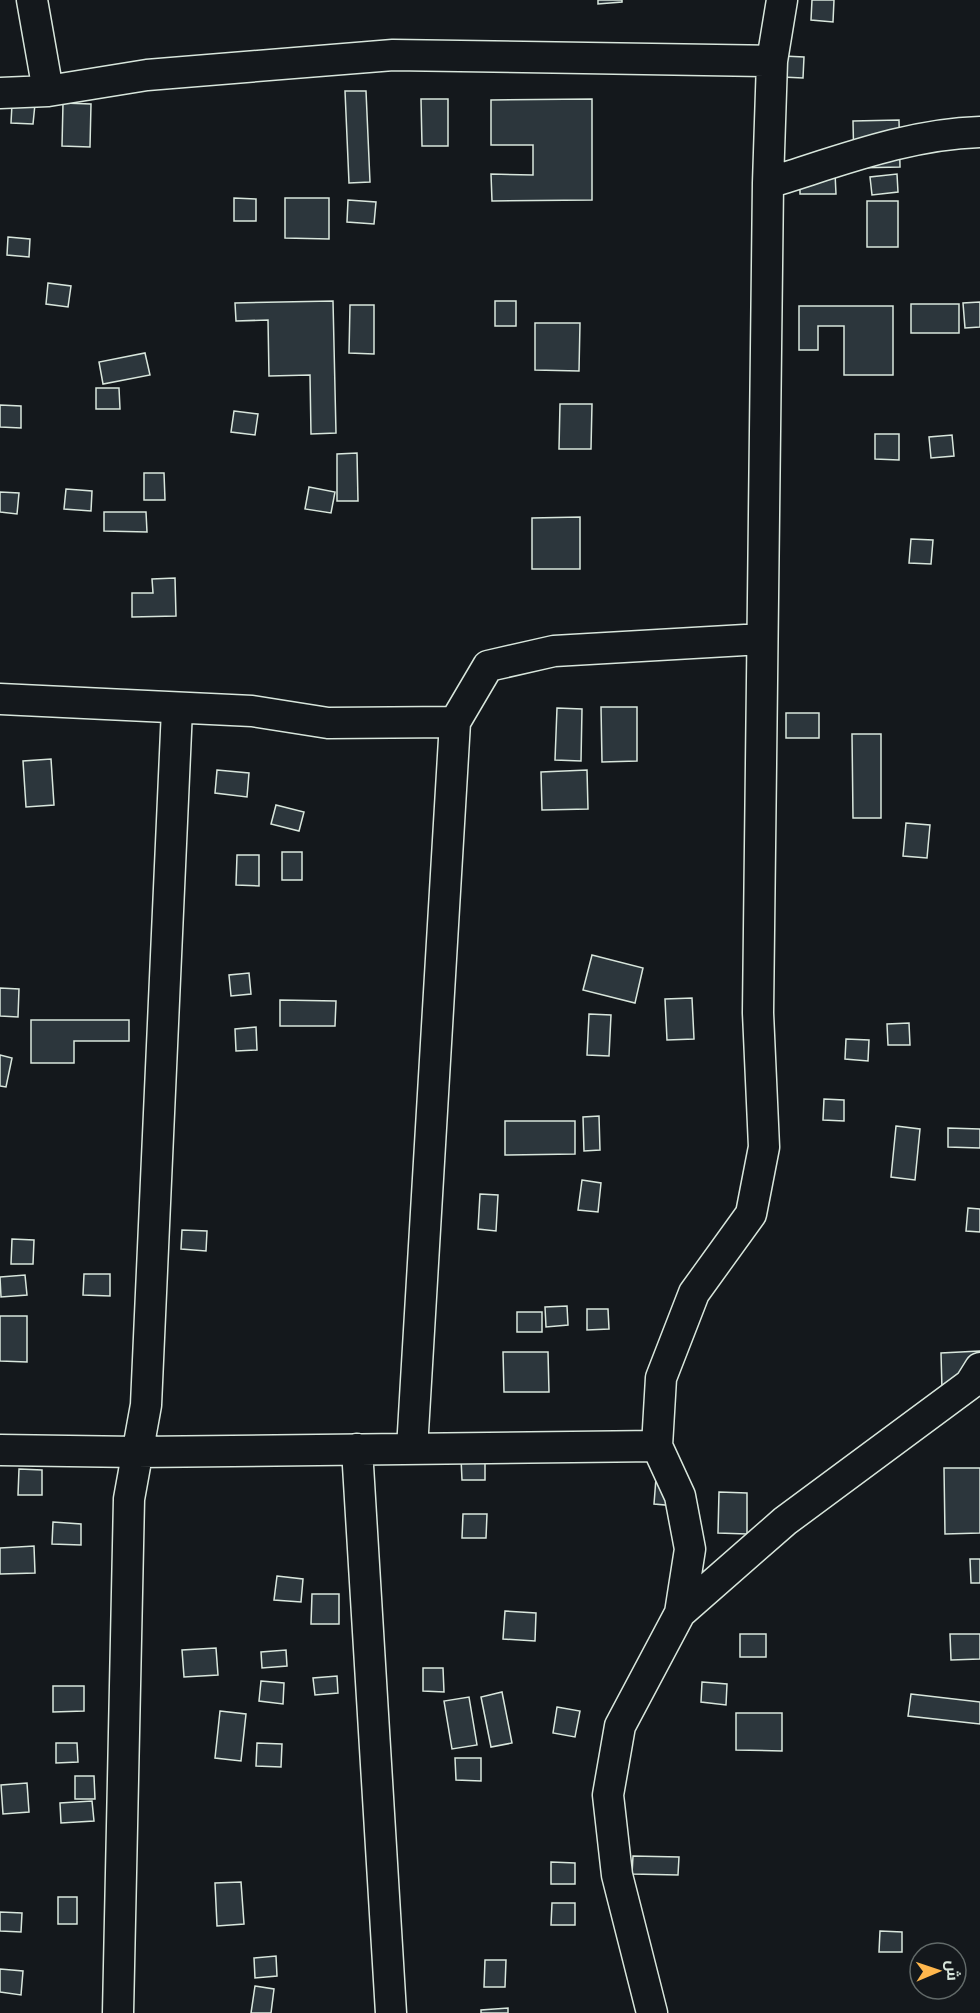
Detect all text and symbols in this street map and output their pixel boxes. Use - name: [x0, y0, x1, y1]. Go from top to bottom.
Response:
- north arrow: [908, 1941, 968, 2001]
- text: ش: [941, 1960, 961, 1981]

